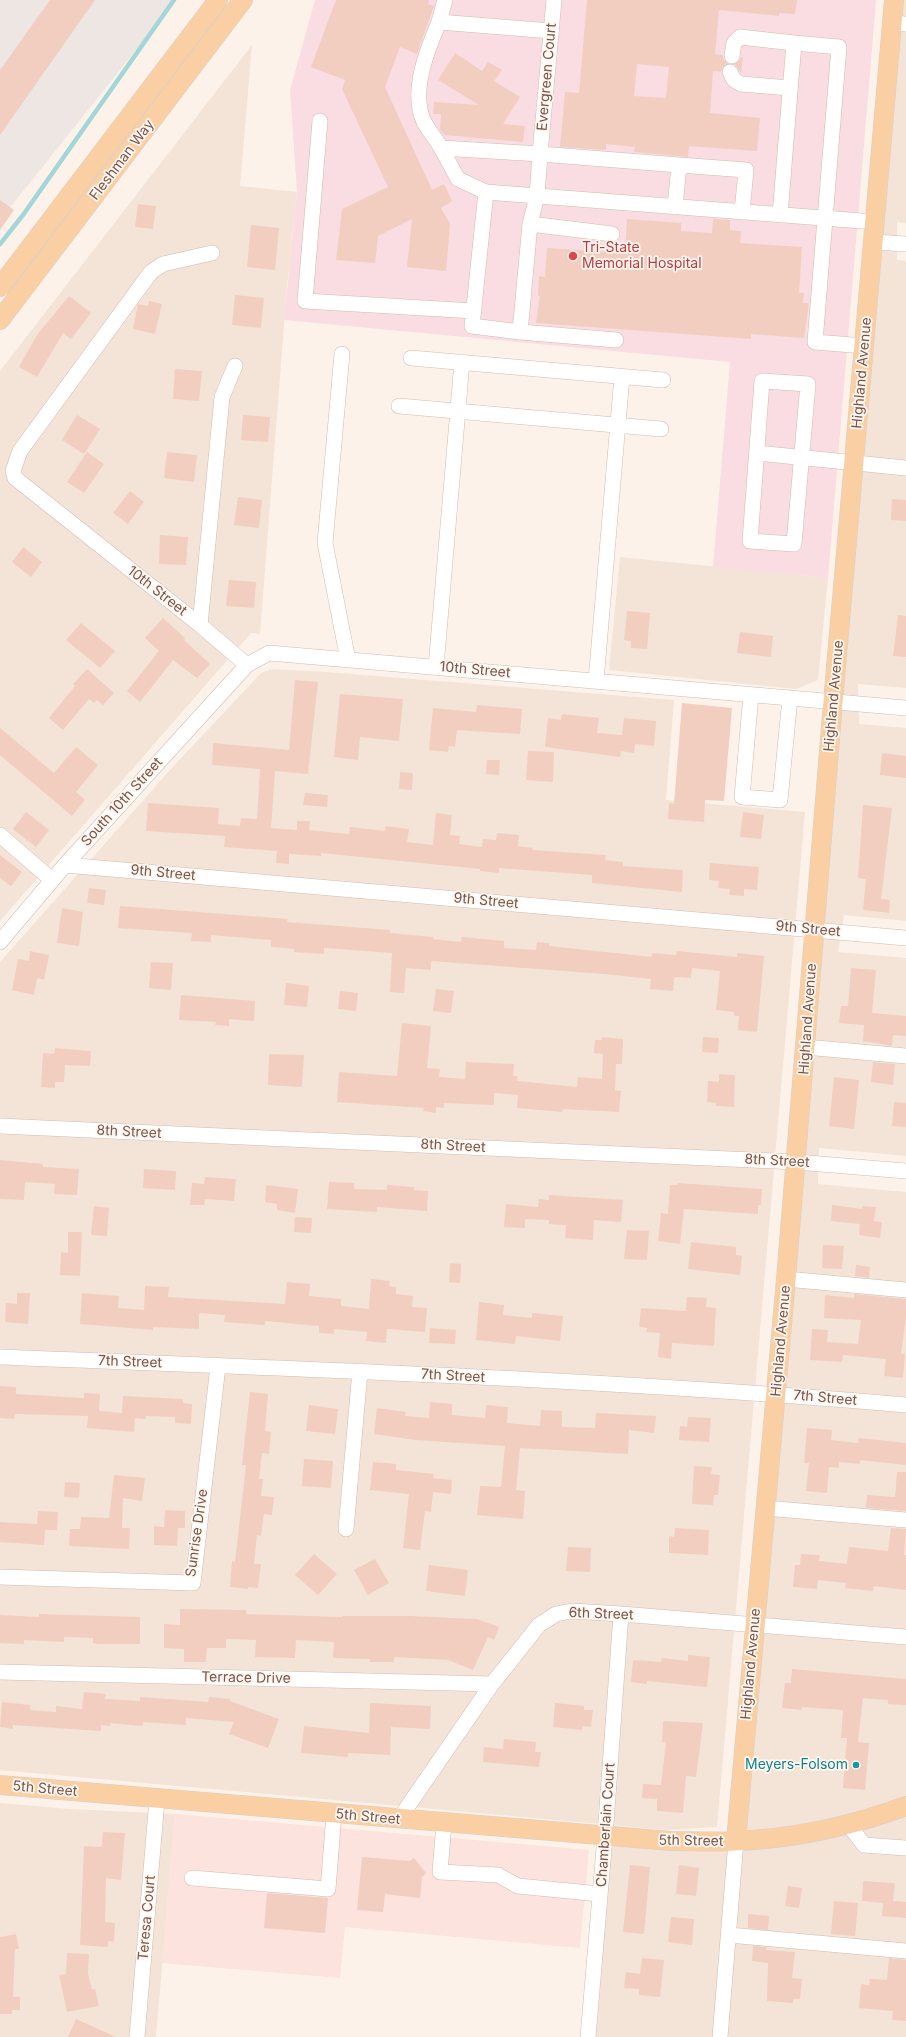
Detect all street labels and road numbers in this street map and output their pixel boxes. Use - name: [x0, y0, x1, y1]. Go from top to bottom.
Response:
- street label: Evergreen Court: [534, 22, 560, 132]
- street label: Fleshman Way: [86, 116, 158, 204]
- street label: Highland Avenue: [849, 317, 875, 429]
- street label: 10th Street: [124, 563, 190, 619]
- street label: Highland Avenue: [821, 640, 847, 752]
- street label: 10th Street: [439, 659, 511, 681]
- street label: South 10th Street: [78, 754, 166, 850]
- street label: 9th Street: [130, 862, 196, 884]
- street label: 9th Street: [453, 890, 519, 912]
- street label: 9th Street: [775, 918, 841, 940]
- street label: Highland Avenue: [796, 963, 820, 1075]
- street label: 8th Street: [96, 1122, 162, 1142]
- street label: 8th Street: [420, 1136, 486, 1156]
- street label: 8th Street: [744, 1151, 810, 1171]
- street label: Highland Avenue: [768, 1285, 794, 1397]
- street label: 7th Street: [98, 1352, 162, 1372]
- street label: 7th Street: [420, 1366, 486, 1386]
- street label: 7th Street: [792, 1387, 858, 1409]
- street label: Sunrise Drive: [183, 1488, 211, 1578]
- street label: 6th Street: [568, 1604, 634, 1624]
- street label: Highland Avenue: [738, 1608, 764, 1720]
- street label: Terrace Drive: [201, 1669, 291, 1687]
- street label: Chamberlain Court: [593, 1762, 619, 1888]
- street label: 5th Street: [12, 1778, 78, 1800]
- street label: 5th Street: [335, 1806, 401, 1828]
- street label: 5th Street: [658, 1832, 724, 1850]
- street label: Teresa Court: [135, 1875, 159, 1961]

